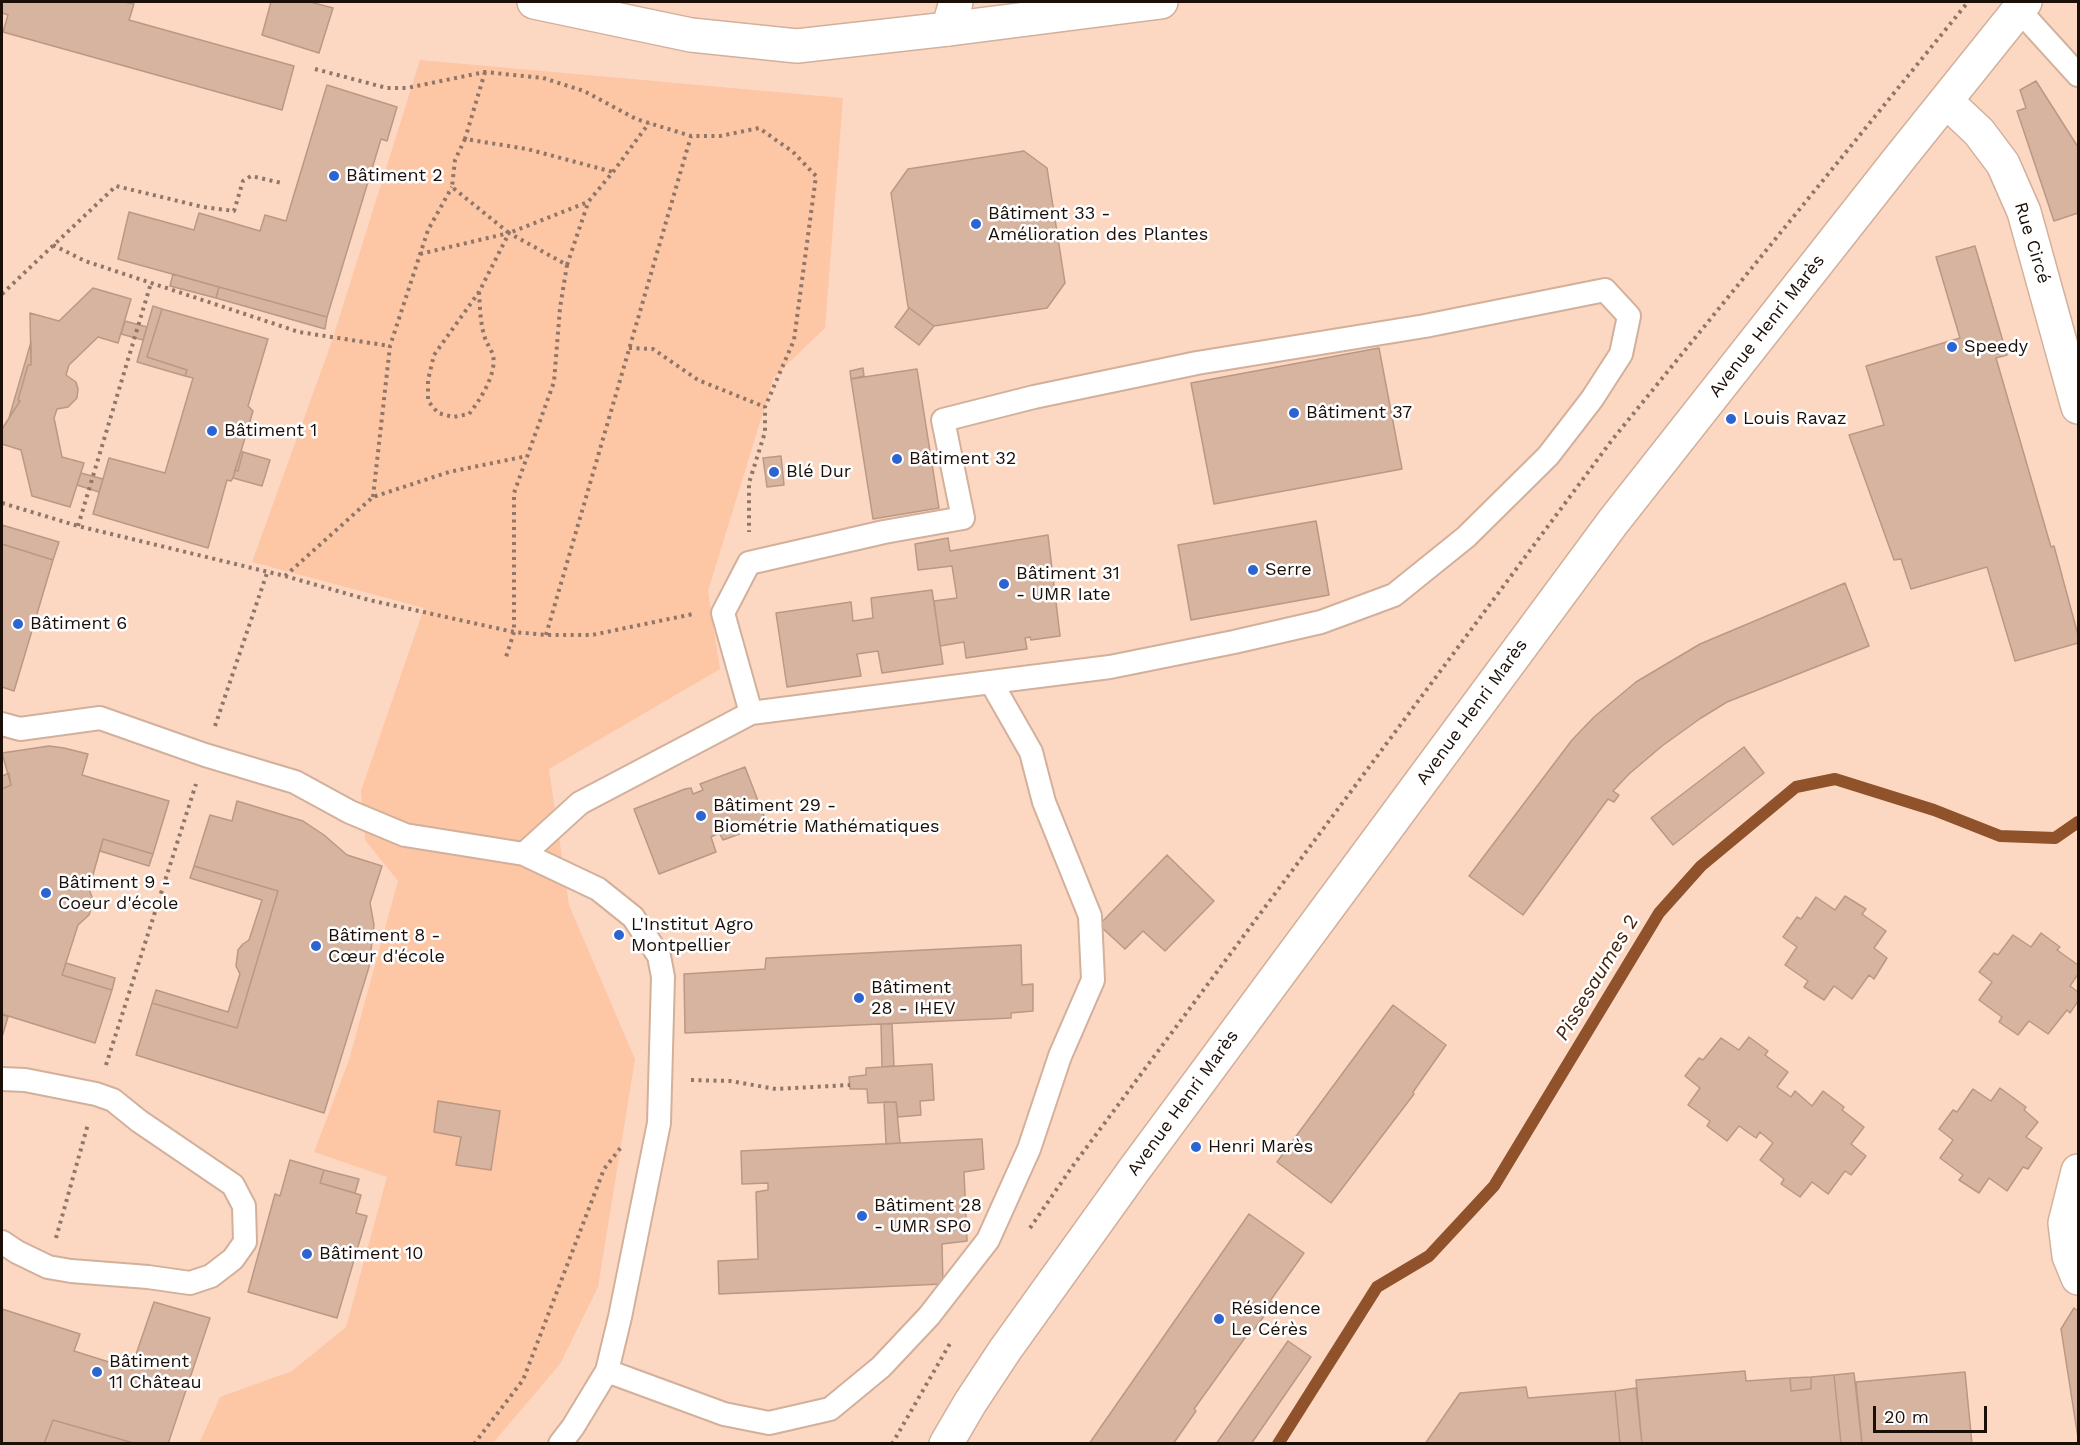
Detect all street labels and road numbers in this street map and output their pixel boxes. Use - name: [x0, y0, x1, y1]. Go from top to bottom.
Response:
- street label: Rue Circé: [2009, 200, 2055, 286]
- street label: Avenue Henri Marès: [1705, 250, 1829, 402]
- street label: Avenue Henri Marès: [1412, 635, 1532, 789]
- street label: Avenue Henri Marès: [1123, 1026, 1243, 1180]

